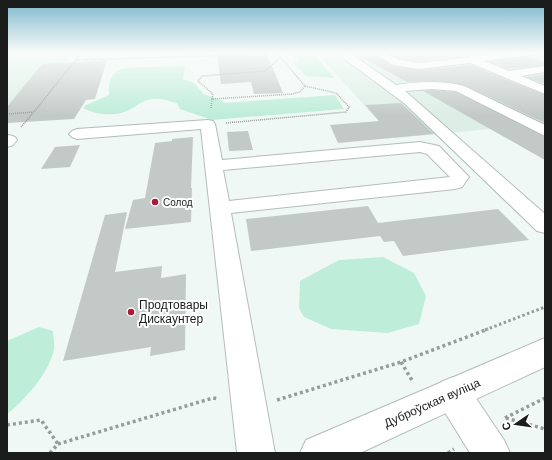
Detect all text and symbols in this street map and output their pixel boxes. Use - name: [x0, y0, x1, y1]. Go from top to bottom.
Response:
- marker: Солод: [150, 197, 160, 207]
- place label: Солод: [163, 197, 193, 208]
- place label: Продтовары Дискаунтер: [139, 298, 208, 326]
- marker: Продтовары Дискаунтер: [126, 307, 136, 317]
- street label: Дуброўская вуліца: [382, 375, 483, 431]
- north arrow: [496, 404, 536, 444]
- text: С: [500, 421, 513, 431]

